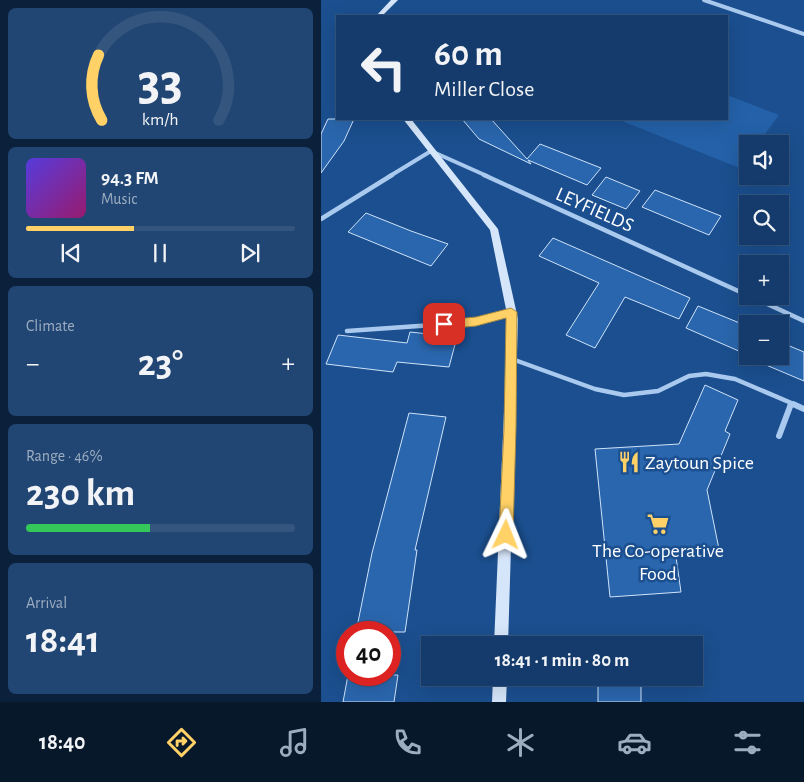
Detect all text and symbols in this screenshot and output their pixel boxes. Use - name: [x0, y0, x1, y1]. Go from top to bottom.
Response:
- icon: left: [351, 35, 416, 100]
- text: 60 m: [434, 37, 503, 72]
- text: 33: [138, 57, 183, 109]
- text: Miller Close: [434, 78, 534, 100]
- text: km/h: [142, 111, 179, 129]
- map controls: [739, 135, 789, 365]
- button: sound: [739, 135, 789, 185]
- text: 94.3 FM: [101, 169, 159, 188]
- street label: LEYFIELDS: [553, 184, 637, 236]
- text: Music: [101, 191, 137, 207]
- button: search: [739, 195, 789, 245]
- icon: previous: [57, 239, 85, 267]
- icon: pause: [146, 239, 174, 267]
- icon: next: [236, 239, 264, 267]
- button: +: [739, 255, 789, 305]
- pin: [423, 303, 465, 345]
- icon: arrive: [430, 310, 458, 338]
- button: −: [739, 315, 789, 365]
- text: Climate: [26, 318, 75, 334]
- text: 23°: [138, 345, 183, 383]
- text: −: [26, 350, 39, 378]
- text: +: [282, 350, 295, 378]
- text: Range · 46%: [26, 448, 103, 464]
- restaurant icon: Zaytoun Spice: [616, 449, 642, 475]
- place label: Zaytoun Spice: [645, 453, 754, 473]
- text: 230 km: [26, 475, 135, 513]
- position arrow: [479, 508, 531, 560]
- supermarket icon: The Co-operative Food: [645, 511, 671, 537]
- place label: The Co-operative Food: [592, 541, 724, 584]
- text: Arrival: [26, 595, 67, 611]
- speed limit sign: 40: [336, 621, 401, 686]
- text: 18:41: [26, 622, 100, 660]
- text: 18:41 · 1 min · 80 m: [495, 651, 629, 670]
- icon: directions: [164, 725, 199, 760]
- icon: music: [277, 725, 312, 760]
- icon: phone: [390, 725, 425, 760]
- icon: climate: [503, 725, 538, 760]
- icon: car: [617, 725, 652, 760]
- icon: filters: [730, 725, 765, 760]
- text: 18:40: [39, 731, 85, 753]

